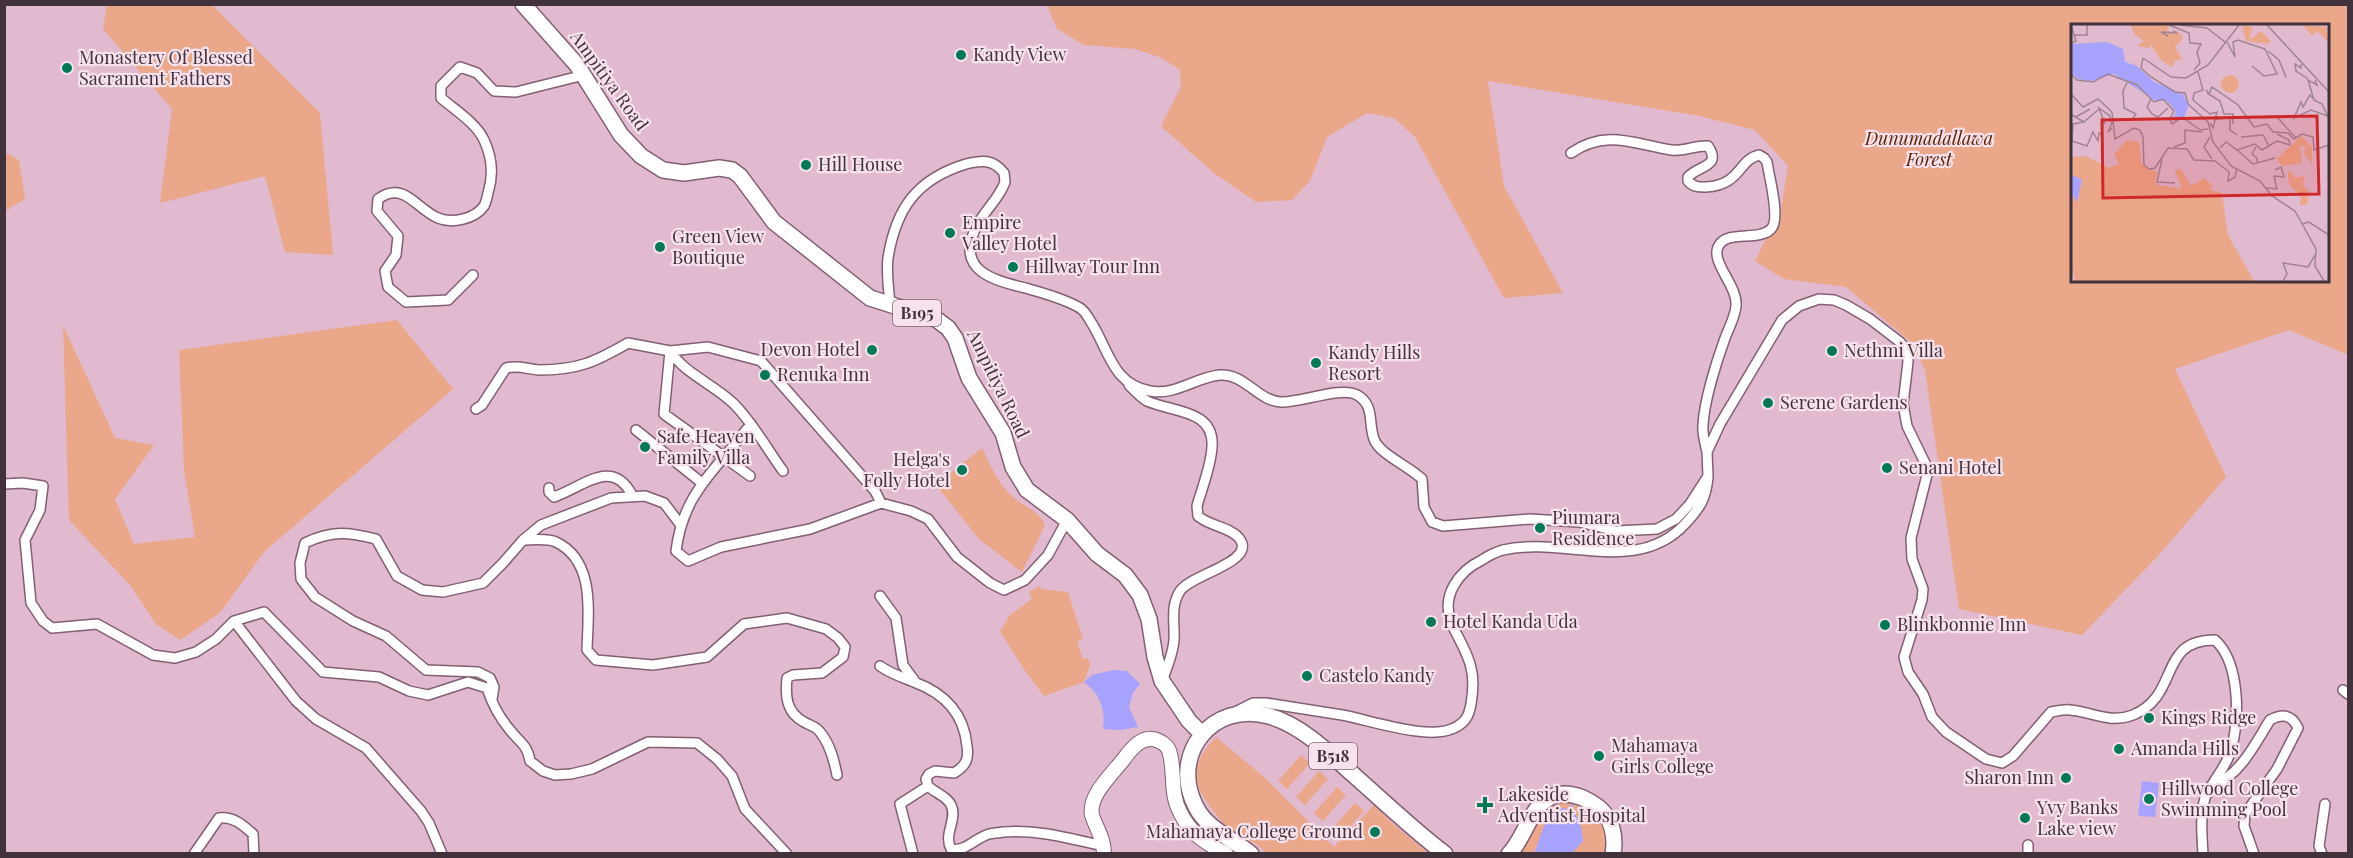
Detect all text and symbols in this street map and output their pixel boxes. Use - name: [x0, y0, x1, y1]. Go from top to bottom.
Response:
- inset map: [2071, 24, 2329, 282]
- street label: Ampitiya Road: [565, 25, 654, 136]
- place label: Kandy View: [973, 42, 1067, 66]
- place label: Monastery Of Blessed Sacrament Fathers: [79, 45, 253, 90]
- marker: Kandy View: [954, 48, 968, 62]
- marker: Monastery Of Blessed Sacrament Fathers: [60, 61, 74, 75]
- park label: Dunumadallawa Forest: [1864, 126, 1993, 171]
- place label: Hill House: [818, 152, 902, 176]
- marker: Hill House: [799, 158, 813, 172]
- place label: Empire Valley Hotel: [961, 210, 1057, 255]
- place label: Green View Boutique: [672, 224, 764, 269]
- marker: Empire Valley Hotel: [943, 226, 957, 240]
- marker: Green View Boutique: [653, 240, 667, 254]
- place label: Hillway Tour Inn: [1025, 254, 1160, 278]
- marker: Hillway Tour Inn: [1006, 260, 1020, 274]
- road number: B195: [893, 300, 941, 326]
- street label: Ampitiya Road: [962, 324, 1036, 442]
- place label: Devon Hotel: [760, 337, 860, 361]
- place label: Nethmi Villa: [1844, 338, 1943, 362]
- place label: Kandy Hills Resort: [1328, 340, 1420, 385]
- marker: Devon Hotel: [865, 343, 879, 357]
- marker: Nethmi Villa: [1825, 344, 1839, 358]
- marker: Kandy Hills Resort: [1309, 356, 1323, 370]
- place label: Renuka Inn: [777, 362, 870, 386]
- marker: Renuka Inn: [758, 368, 772, 382]
- place label: Serene Gardens: [1780, 390, 1907, 414]
- marker: Serene Gardens: [1761, 396, 1775, 410]
- place label: Safe Heaven Family Villa: [657, 424, 755, 469]
- marker: Safe Heaven Family Villa: [638, 440, 652, 454]
- place label: Helga's Folly Hotel: [863, 447, 950, 492]
- place label: Senani Hotel: [1899, 455, 2002, 479]
- marker: Senani Hotel: [1880, 461, 1894, 475]
- marker: Helga's Folly Hotel: [955, 463, 969, 477]
- place label: Piumara Residence: [1552, 505, 1634, 550]
- marker: Piumara Residence: [1533, 521, 1547, 535]
- place label: Hotel Kanda Uda: [1443, 609, 1578, 633]
- place label: Blinkbonnie Inn: [1897, 612, 2027, 636]
- marker: Hotel Kanda Uda: [1424, 615, 1438, 629]
- marker: Blinkbonnie Inn: [1878, 618, 1892, 632]
- place label: Castelo Kandy: [1319, 663, 1434, 687]
- marker: Castelo Kandy: [1300, 669, 1314, 683]
- place label: Kings Ridge: [2161, 705, 2256, 729]
- marker: Kings Ridge: [2142, 711, 2156, 725]
- place label: Mahamaya Girls College: [1611, 733, 1714, 778]
- place label: Amanda Hills: [2130, 736, 2239, 760]
- marker: Amanda Hills: [2112, 742, 2126, 756]
- road number: B518: [1309, 743, 1357, 769]
- marker: Mahamaya Girls College: [1592, 749, 1606, 763]
- place label: Sharon Inn: [1964, 765, 2054, 789]
- marker: Sharon Inn: [2059, 771, 2073, 785]
- place label: Hillwood College Swimming Pool: [2161, 776, 2298, 821]
- place label: Lakeside Adventist Hospital: [1497, 782, 1646, 827]
- marker: Hillwood College Swimming Pool: [2142, 792, 2156, 806]
- place label: Yvy Banks Lake view: [2036, 795, 2118, 840]
- marker: Lakeside Adventist Hospital: [1476, 796, 1494, 814]
- marker: Yvy Banks Lake view: [2018, 811, 2032, 825]
- place label: Mahamaya College Ground: [1146, 819, 1364, 843]
- marker: Mahamaya College Ground: [1368, 825, 1382, 839]

